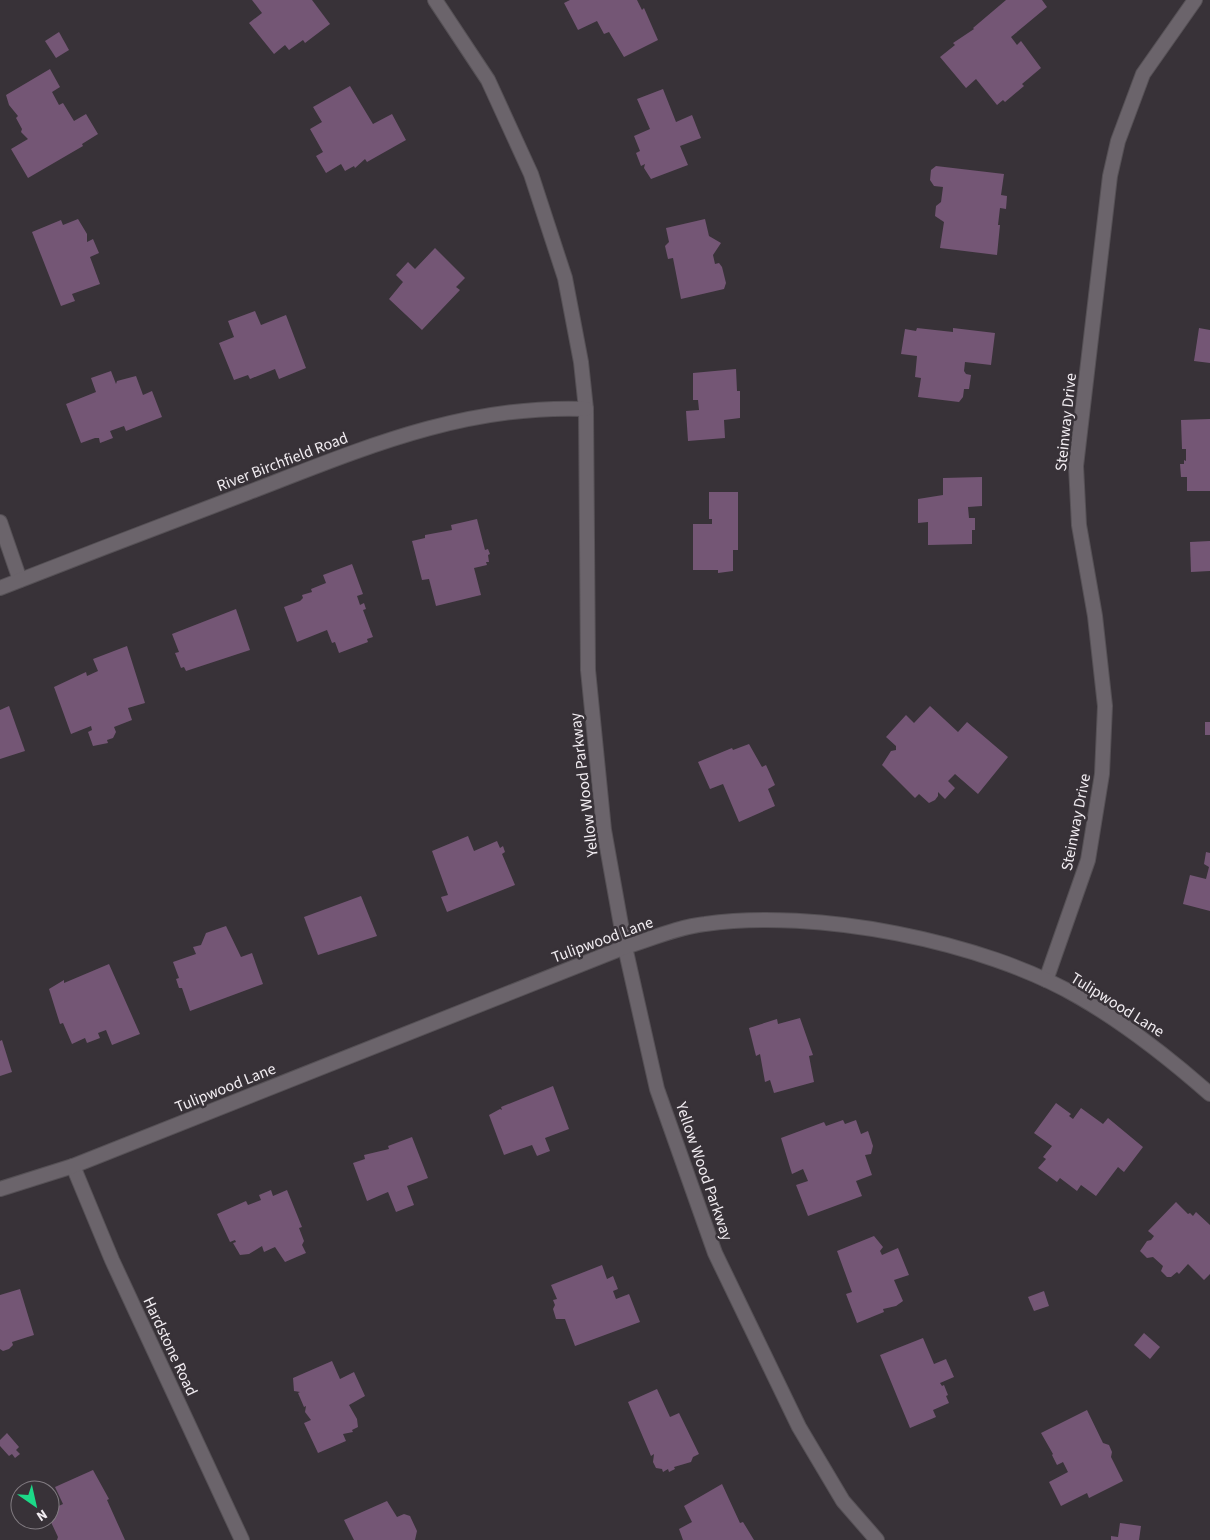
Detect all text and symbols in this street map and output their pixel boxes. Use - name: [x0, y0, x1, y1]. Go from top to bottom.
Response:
- street label: Steinway Drive: [1050, 372, 1082, 472]
- street label: River Birchfield Road: [214, 427, 351, 497]
- street label: Yellow Wood Parkway: [564, 711, 604, 859]
- street label: Steinway Drive: [1056, 772, 1096, 873]
- street label: Tulipwood Lane: [548, 911, 656, 969]
- street label: Tulipwood Lane: [1066, 967, 1169, 1042]
- street label: Tulipwood Lane: [172, 1058, 279, 1118]
- street label: Yellow Wood Parkway: [670, 1098, 738, 1244]
- street label: Hardstone Road: [137, 1293, 203, 1400]
- north arrow: [10, 1480, 60, 1530]
- text: N: [32, 1504, 51, 1526]

